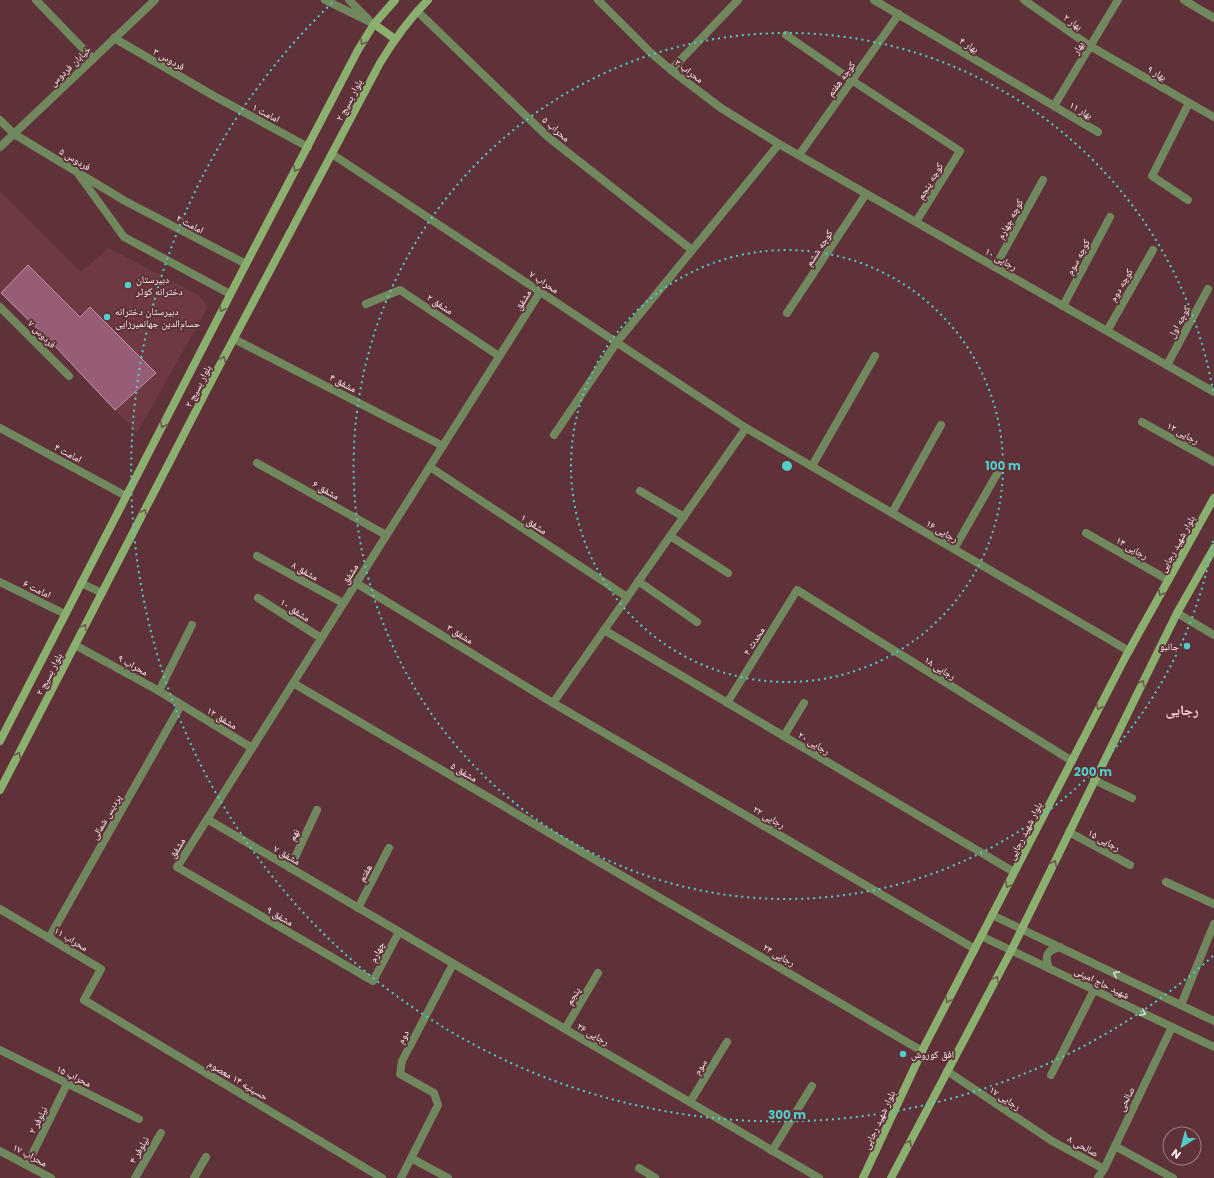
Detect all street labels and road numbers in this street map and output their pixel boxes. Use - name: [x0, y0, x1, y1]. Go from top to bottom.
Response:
- street label: بهار ۲: [1060, 10, 1086, 34]
- street label: بهار ۴: [957, 33, 982, 57]
- street label: بهار: [1068, 38, 1088, 58]
- street label: خیابان فردوس: [46, 42, 95, 90]
- street label: فردوس ۳: [150, 44, 188, 74]
- street label: محراب ۳: [671, 55, 707, 87]
- street label: کوچه هفتم: [823, 58, 859, 100]
- street label: بهار ۹: [1145, 61, 1170, 85]
- street label: بلوار بسیج ۲: [332, 76, 366, 124]
- street label: بهار ۱۱: [1067, 97, 1096, 123]
- street label: امامت ۱: [250, 99, 282, 127]
- street label: محراب ۵: [539, 113, 574, 146]
- street label: فردوس ۵: [56, 144, 94, 174]
- street label: کوچه پنجم: [913, 160, 947, 202]
- street label: کوچه چهارم: [993, 196, 1027, 242]
- street label: امامت ۲: [174, 210, 206, 238]
- street label: کوچه ششم: [802, 227, 836, 269]
- street label: کوچه سوم: [1062, 236, 1094, 278]
- street label: رجایی ۱۰: [982, 244, 1020, 274]
- street label: کوچه دوم: [1105, 266, 1137, 304]
- street label: محراب ۷: [526, 267, 562, 297]
- street label: مشفق: [511, 287, 535, 313]
- street label: مشفق ۲: [424, 290, 456, 318]
- street label: کوچه اول: [1164, 303, 1194, 341]
- street label: فردوس ۷: [25, 317, 59, 351]
- street label: بلوار بسیج ۲: [181, 362, 215, 410]
- street label: مشفق ۴: [327, 370, 360, 396]
- street label: رجایی ۱۲: [1164, 418, 1202, 448]
- street label: امامت ۴: [52, 439, 84, 467]
- street label: مشفق ۶: [310, 476, 343, 504]
- street label: مشفق ۱: [518, 510, 550, 538]
- street label: بلوار شهید رجایی: [1155, 512, 1199, 575]
- street label: رجایی ۱۶: [923, 516, 961, 546]
- street label: رجایی ۱۴: [1113, 533, 1151, 563]
- street label: مشفق ۸: [289, 557, 322, 585]
- street label: مشفق: [338, 561, 362, 587]
- street label: امامت ۶: [21, 576, 53, 602]
- street label: مشفق ۱۰: [277, 595, 313, 626]
- street label: مشفق ۳: [444, 620, 477, 648]
- street label: محدث ۴: [739, 624, 769, 658]
- street label: بلوار بسیج ۲: [32, 650, 66, 698]
- street label: محراب ۹: [115, 651, 151, 680]
- street label: رجایی ۱۸: [921, 652, 959, 684]
- street label: مشفق ۱۲: [204, 703, 240, 733]
- street label: رجایی ۲۰: [795, 728, 833, 758]
- street label: مشفق ۵: [448, 758, 481, 786]
- street label: پردیس شمالی: [87, 792, 125, 842]
- street label: بلوار شهید رجایی: [1004, 799, 1046, 863]
- street label: رجایی ۲۲: [750, 802, 788, 832]
- street label: رجایی ۱۵: [1085, 825, 1123, 855]
- street label: نهم: [285, 826, 303, 844]
- street label: مشفق: [165, 835, 189, 861]
- street label: مشفق ۷: [271, 841, 304, 869]
- street label: هفتم: [354, 862, 376, 884]
- street label: مشفق ۹: [264, 902, 297, 930]
- street label: محراب ۱۱: [51, 923, 91, 955]
- street label: چهارم: [365, 938, 389, 965]
- street label: رجایی ۲۴: [760, 940, 798, 970]
- street label: شهید حاج امینی: [1072, 963, 1132, 1003]
- street label: پنجم: [562, 984, 584, 1008]
- street label: رجایی ۲۶: [574, 1019, 612, 1049]
- street label: دوم: [393, 1027, 413, 1047]
- street label: حسینیه ۱۴ معصوم: [205, 1056, 272, 1104]
- street label: سوم: [689, 1056, 711, 1078]
- street label: محراب ۱۵: [54, 1061, 94, 1091]
- street label: رجایی ۱۷: [986, 1082, 1024, 1114]
- street label: صالحی: [1114, 1084, 1139, 1114]
- street label: بلوار شهید رجایی: [859, 1088, 899, 1152]
- street label: نیلوفر ۲: [25, 1104, 51, 1136]
- street label: صالحی ۸: [1065, 1131, 1101, 1161]
- street label: نیلوفر ۴: [125, 1134, 153, 1166]
- street label: محراب ۱۷: [10, 1140, 50, 1171]

